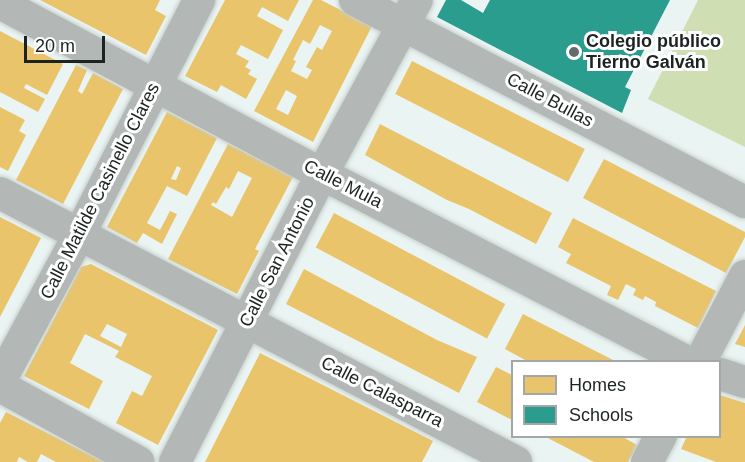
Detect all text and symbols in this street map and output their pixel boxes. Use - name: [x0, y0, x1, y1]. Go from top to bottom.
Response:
- scale bar: [27, 24, 108, 62]
- place label: Colegio público Tierno Galván: [586, 31, 721, 74]
- text: 20 m: [35, 36, 75, 56]
- marker: Colegio público Tierno Galván: [567, 45, 581, 59]
- street label: Calle Bullas: [503, 68, 597, 132]
- street label: Calle Matilde Casinello Clares: [36, 79, 164, 303]
- street label: Calle Mula: [300, 155, 386, 213]
- street label: Calle San Antonio: [235, 193, 319, 331]
- street label: Calle Calasparra: [317, 352, 447, 432]
- legend: [511, 360, 721, 438]
- text: Homes: [569, 375, 626, 395]
- text: Schools: [569, 405, 633, 425]

